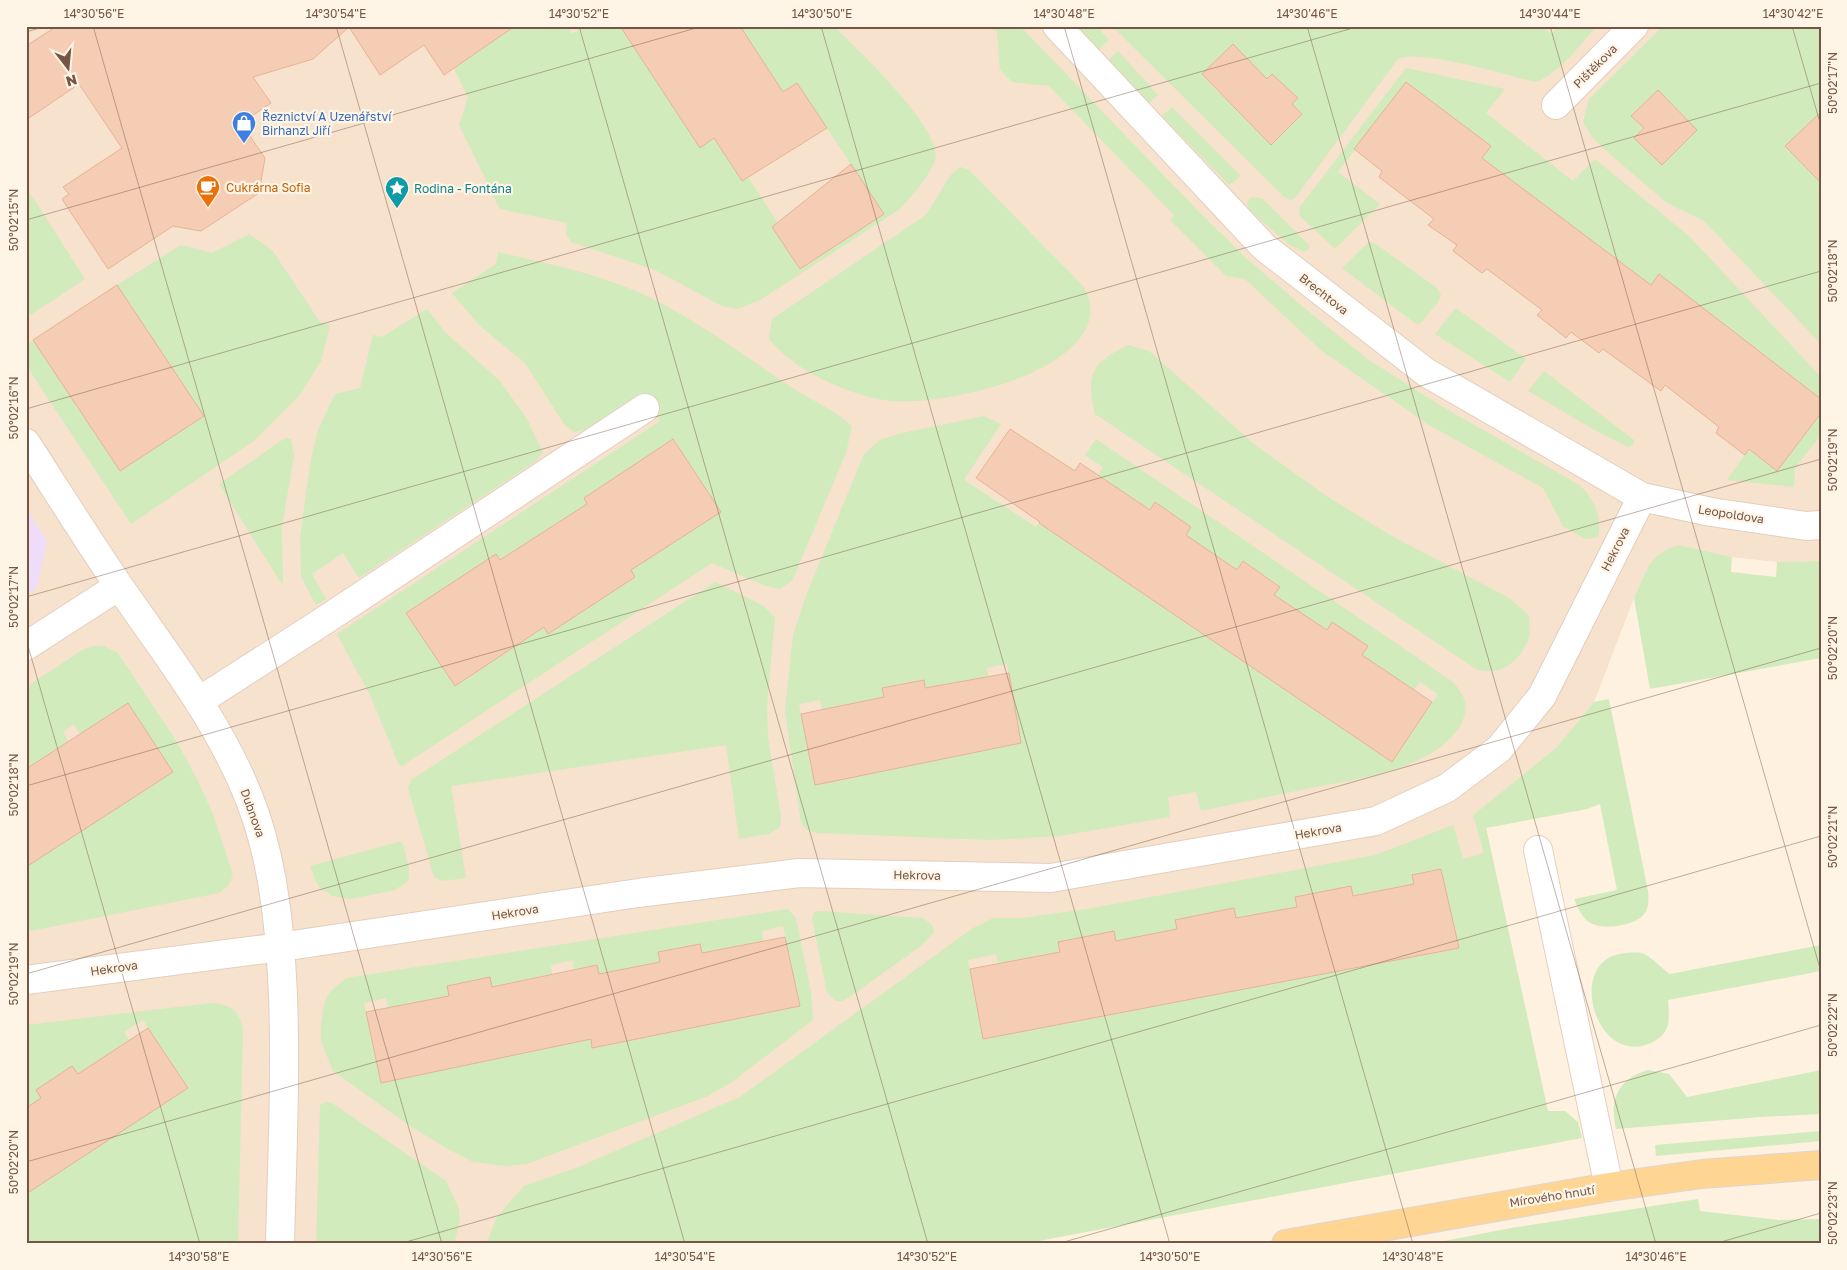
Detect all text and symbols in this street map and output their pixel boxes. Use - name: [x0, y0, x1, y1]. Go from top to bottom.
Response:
- text: 14°30'56"E: [64, 6, 124, 21]
- text: 14°30'54"E: [306, 6, 366, 21]
- text: 14°30'52"E: [549, 6, 609, 21]
- text: 14°30'50"E: [792, 6, 852, 21]
- text: 14°30'48"E: [1034, 6, 1094, 21]
- text: 14°30'46"E: [1277, 6, 1337, 21]
- text: 14°30'44"E: [1520, 6, 1580, 21]
- text: 14°30'42"E: [1763, 6, 1823, 21]
- street label: Pištěkova: [1570, 41, 1620, 91]
- north arrow: [42, 42, 92, 92]
- text: 50°02'17"N: [1825, 52, 1840, 114]
- text: N: [64, 71, 79, 91]
- place label: Řeznictví A Uzenářství Birhanzl Jiří: [262, 109, 392, 138]
- shop icon: Řeznictví A Uzenářství Birhanzl Jiří: [231, 110, 257, 144]
- cafe icon: Cukrárna Sofia: [195, 174, 221, 208]
- place icon: Rodina - Fontána: [384, 175, 410, 209]
- place label: Cukrárna Sofia: [226, 180, 311, 195]
- place label: Rodina - Fontána: [414, 181, 512, 196]
- text: 50°02'15"N: [6, 189, 21, 251]
- text: 50°02'18"N: [1825, 239, 1840, 303]
- street label: Brechtova: [1296, 270, 1352, 318]
- text: 50°02'16"N: [6, 376, 21, 440]
- text: 50°02'19"N: [1825, 428, 1840, 492]
- street label: Leopoldova: [1697, 501, 1765, 527]
- street label: Hekrova: [1598, 524, 1632, 574]
- text: 50°02'17"N: [6, 566, 21, 628]
- text: 50°02'20"N: [1825, 616, 1840, 680]
- text: 50°02'18"N: [6, 753, 21, 817]
- street label: Dubnova: [237, 787, 269, 839]
- text: 50°02'21"N: [1825, 806, 1840, 868]
- street label: Hekrova: [1293, 819, 1343, 843]
- street label: Hekrova: [893, 867, 941, 883]
- street label: Hekrova: [490, 901, 540, 923]
- text: 50°02'19"N: [6, 942, 21, 1006]
- street label: Hekrova: [89, 957, 139, 979]
- text: 50°02'22"N: [1825, 993, 1840, 1057]
- text: 50°02'20"N: [6, 1130, 21, 1194]
- text: 50°02'23"N: [1825, 1181, 1840, 1245]
- street label: Mírového hnutí: [1508, 1182, 1596, 1210]
- text: 14°30'58"E: [169, 1249, 229, 1264]
- text: 14°30'56"E: [412, 1249, 472, 1264]
- text: 14°30'54"E: [655, 1249, 715, 1264]
- text: 14°30'52"E: [897, 1249, 957, 1264]
- text: 14°30'50"E: [1140, 1249, 1200, 1264]
- text: 14°30'48"E: [1383, 1249, 1443, 1264]
- text: 14°30'46"E: [1626, 1249, 1686, 1264]

